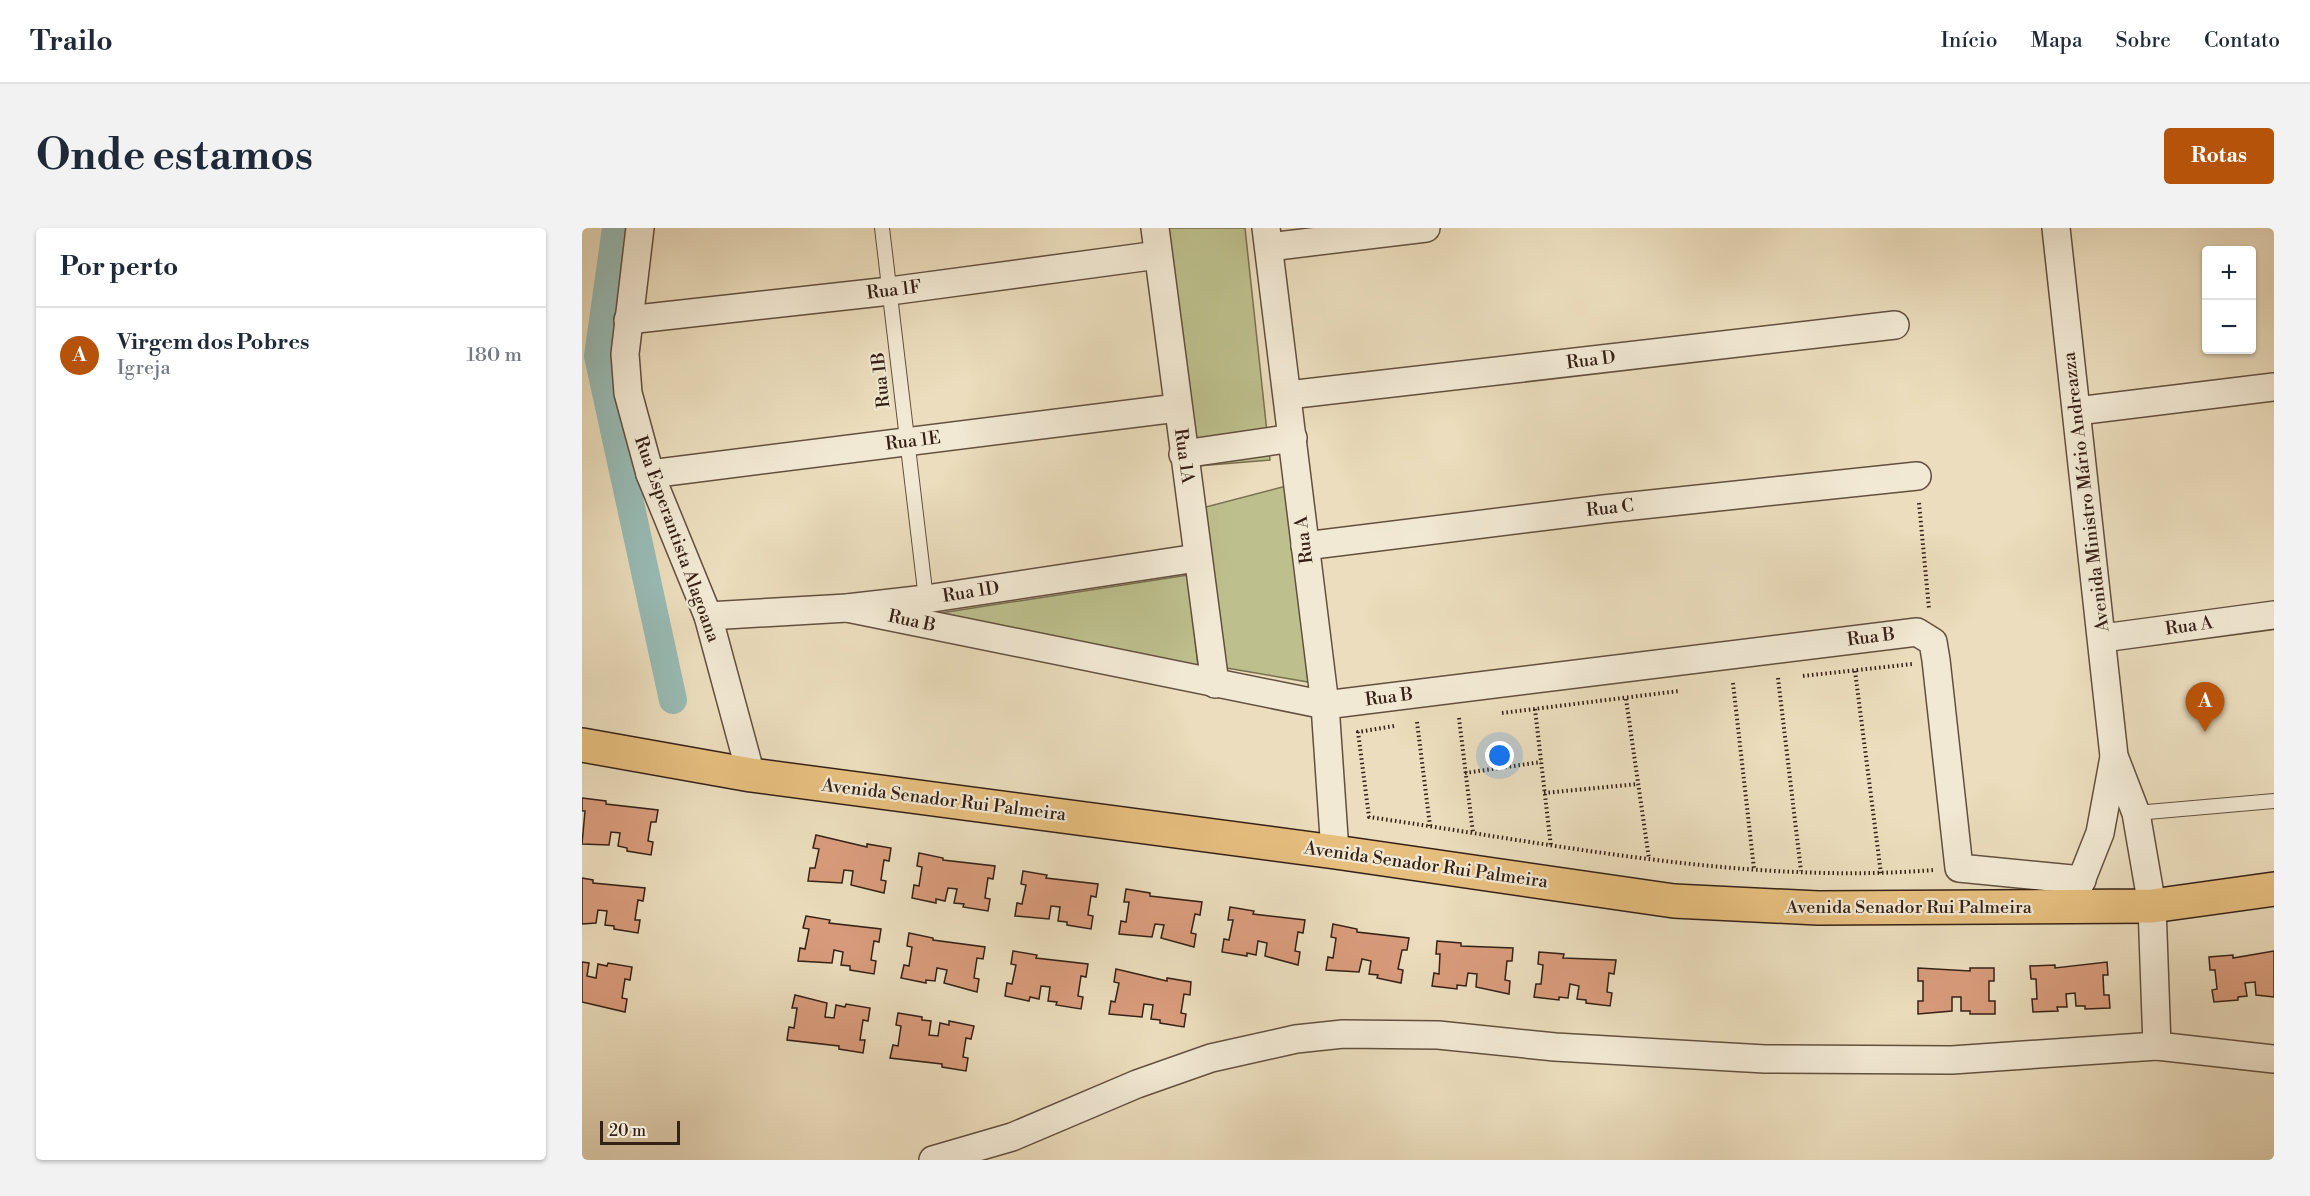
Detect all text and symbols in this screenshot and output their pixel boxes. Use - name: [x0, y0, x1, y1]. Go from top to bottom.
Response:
- text: Trailo: [30, 24, 113, 59]
- text: Início: [1941, 28, 1998, 54]
- text: Mapa: [2031, 28, 2083, 54]
- text: Sobre: [2116, 28, 2171, 54]
- text: Contato: [2204, 28, 2280, 54]
- button: Rotas: [2164, 128, 2274, 184]
- text: Onde estamos: [36, 130, 313, 183]
- map controls: [2202, 246, 2256, 354]
- button: +: [2202, 246, 2256, 300]
- text: Por perto: [60, 251, 178, 283]
- street label: Rua 1F: [865, 275, 923, 305]
- button: −: [2202, 300, 2256, 354]
- text: Virgem dos Pobres: [117, 329, 310, 356]
- text: A: [72, 343, 87, 368]
- text: 180 m: [467, 343, 522, 368]
- street label: Rua D: [1565, 346, 1617, 374]
- street label: Avenida Ministro Mário Andreazza: [2057, 350, 2115, 634]
- street label: Rua 1B: [867, 351, 895, 409]
- text: Igreja: [117, 356, 171, 381]
- street label: Rua 1E: [884, 426, 942, 456]
- street label: Rua 1A: [1169, 427, 1199, 486]
- street label: Rua Esperantista Alagoana: [629, 433, 725, 646]
- street label: Rua C: [1585, 494, 1635, 522]
- street label: Rua A: [1290, 514, 1318, 565]
- street label: Rua 1D: [941, 576, 1001, 608]
- street label: Rua B: [886, 605, 938, 637]
- street label: Rua A: [2164, 611, 2215, 641]
- street label: Rua B: [1846, 623, 1896, 651]
- pin: A: [2186, 682, 2224, 732]
- street label: Rua B: [1364, 683, 1414, 711]
- your location: [1485, 741, 1514, 770]
- street label: Avenida Senador Rui Palmeira: [820, 773, 1068, 827]
- street label: Avenida Senador Rui Palmeira: [1302, 836, 1550, 894]
- street label: Avenida Senador Rui Palmeira: [1785, 896, 2033, 919]
- scale bar: [600, 1118, 680, 1146]
- text: 20 m: [609, 1121, 646, 1141]

